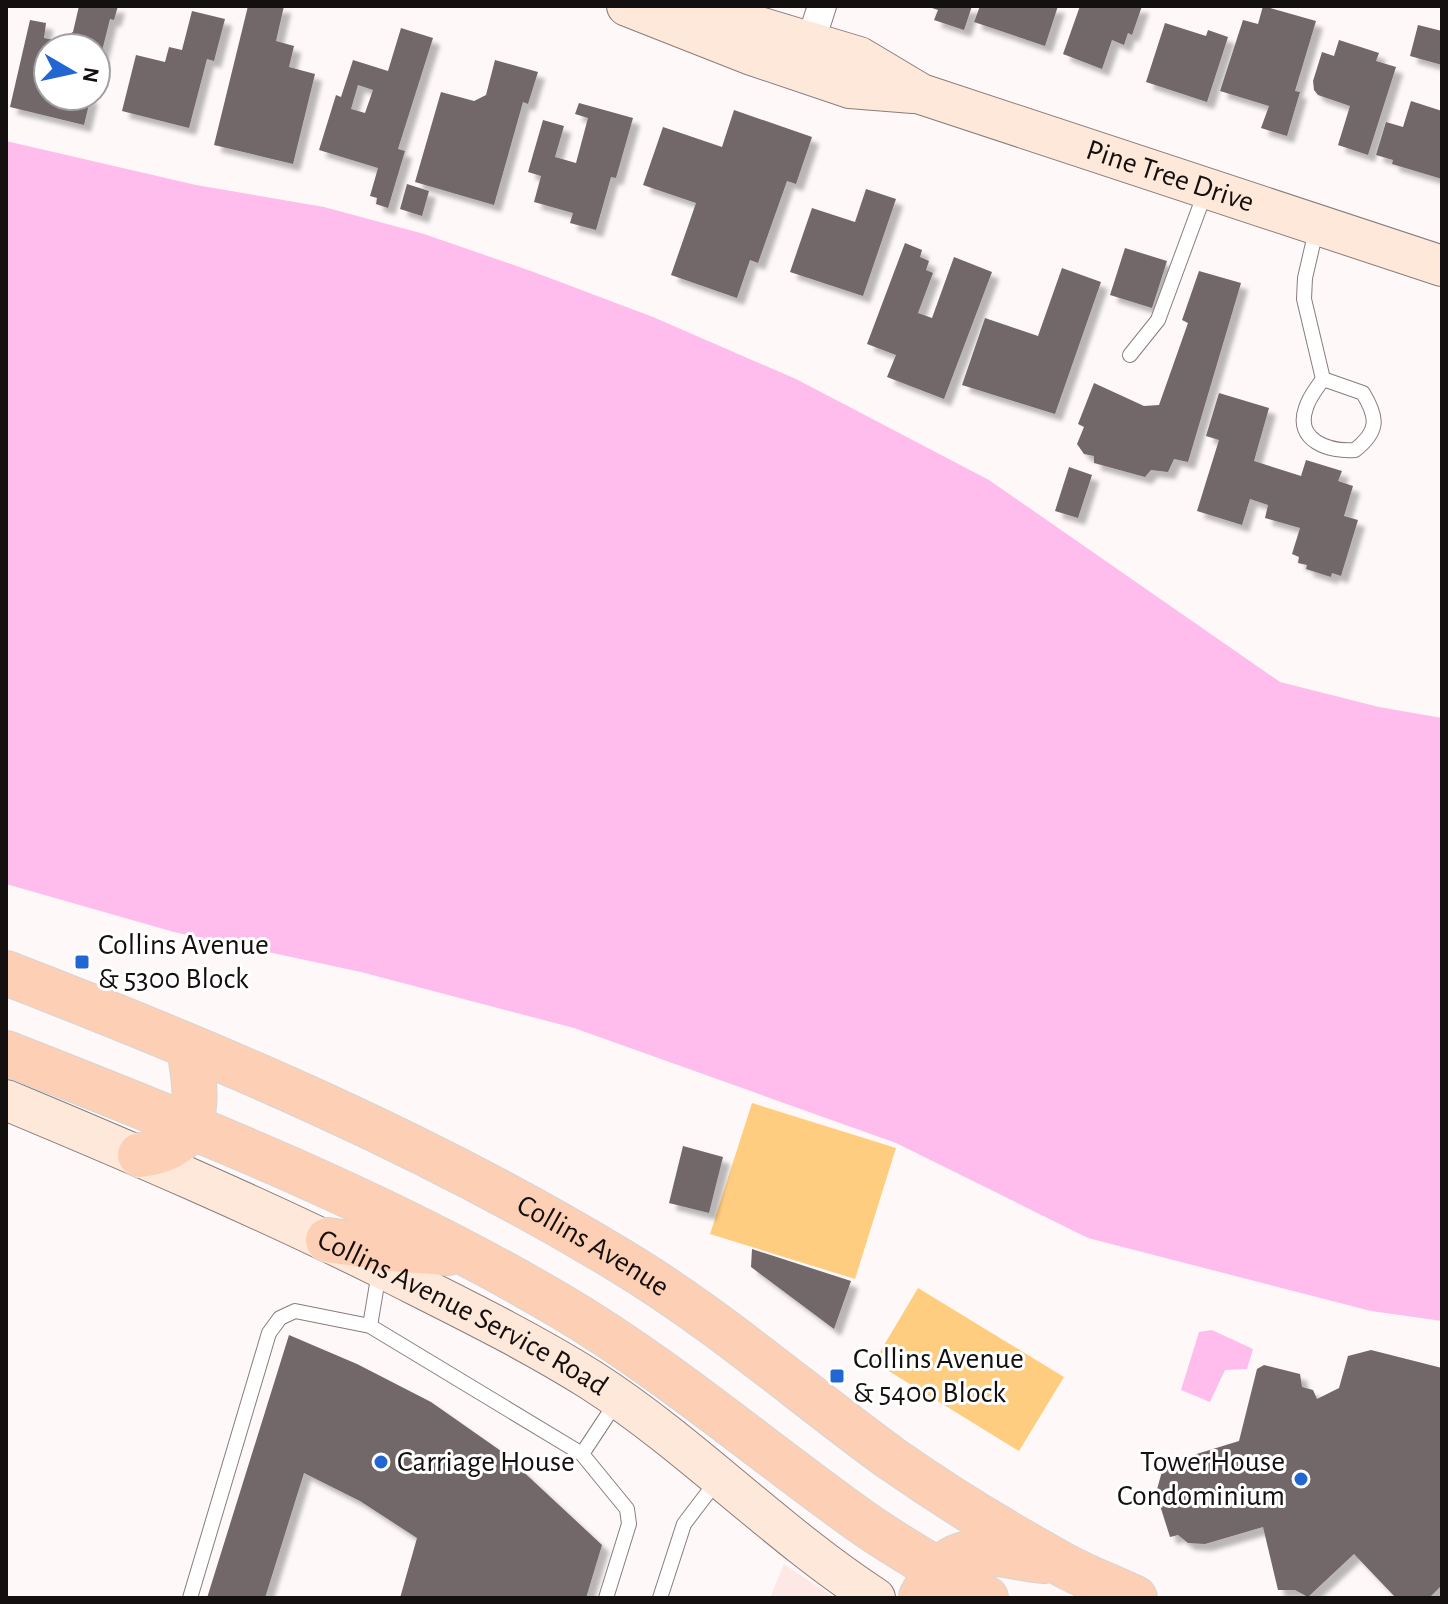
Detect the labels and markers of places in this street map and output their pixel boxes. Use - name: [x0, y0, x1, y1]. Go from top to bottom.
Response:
- place label: Collins Avenue & 5300 Block: [98, 930, 269, 994]
- marker: Collins Avenue & 5300 Block: [73, 953, 91, 971]
- place label: Collins Avenue & 5400 Block: [853, 1344, 1024, 1408]
- marker: Collins Avenue & 5400 Block: [828, 1367, 846, 1385]
- place label: Carriage House: [397, 1447, 575, 1477]
- place label: TowerHouse Condominium: [1117, 1447, 1285, 1511]
- marker: Carriage House: [372, 1453, 390, 1471]
- marker: TowerHouse Condominium: [1292, 1470, 1310, 1488]

